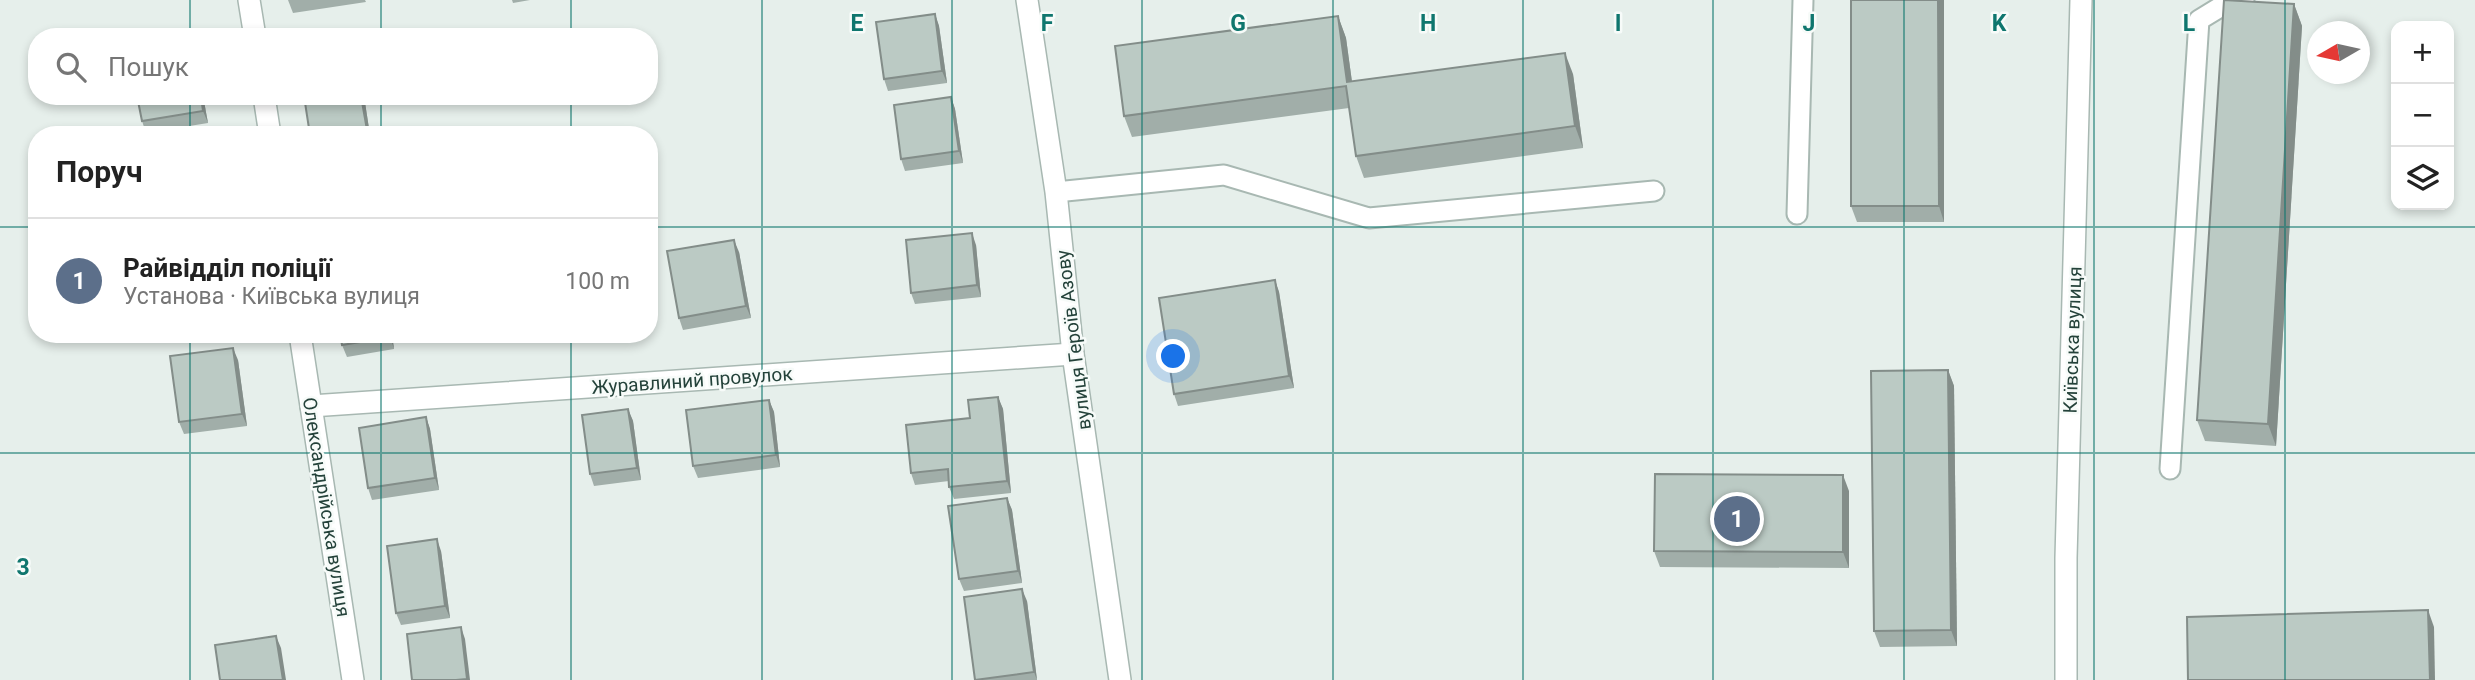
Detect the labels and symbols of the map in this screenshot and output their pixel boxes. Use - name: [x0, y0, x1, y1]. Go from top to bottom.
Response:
- text: E: [851, 10, 864, 37]
- text: F: [1041, 10, 1054, 37]
- text: G: [1230, 10, 1246, 37]
- text: H: [1420, 10, 1436, 37]
- text: I: [1615, 10, 1621, 37]
- text: J: [1803, 10, 1815, 37]
- text: K: [1992, 10, 2007, 37]
- text: L: [2183, 10, 2195, 37]
- north arrow: [2307, 21, 2370, 84]
- street label: вулиця Героїв Азову: [1051, 249, 1096, 431]
- street label: Київська вулиця: [2058, 266, 2087, 414]
- your location: [1156, 339, 1190, 373]
- street label: Журавлиний провулок: [591, 362, 794, 399]
- street label: Олександрійська вулиця: [298, 396, 355, 618]
- pin: 1: [1714, 493, 1760, 545]
- text: 3: [16, 554, 30, 581]

